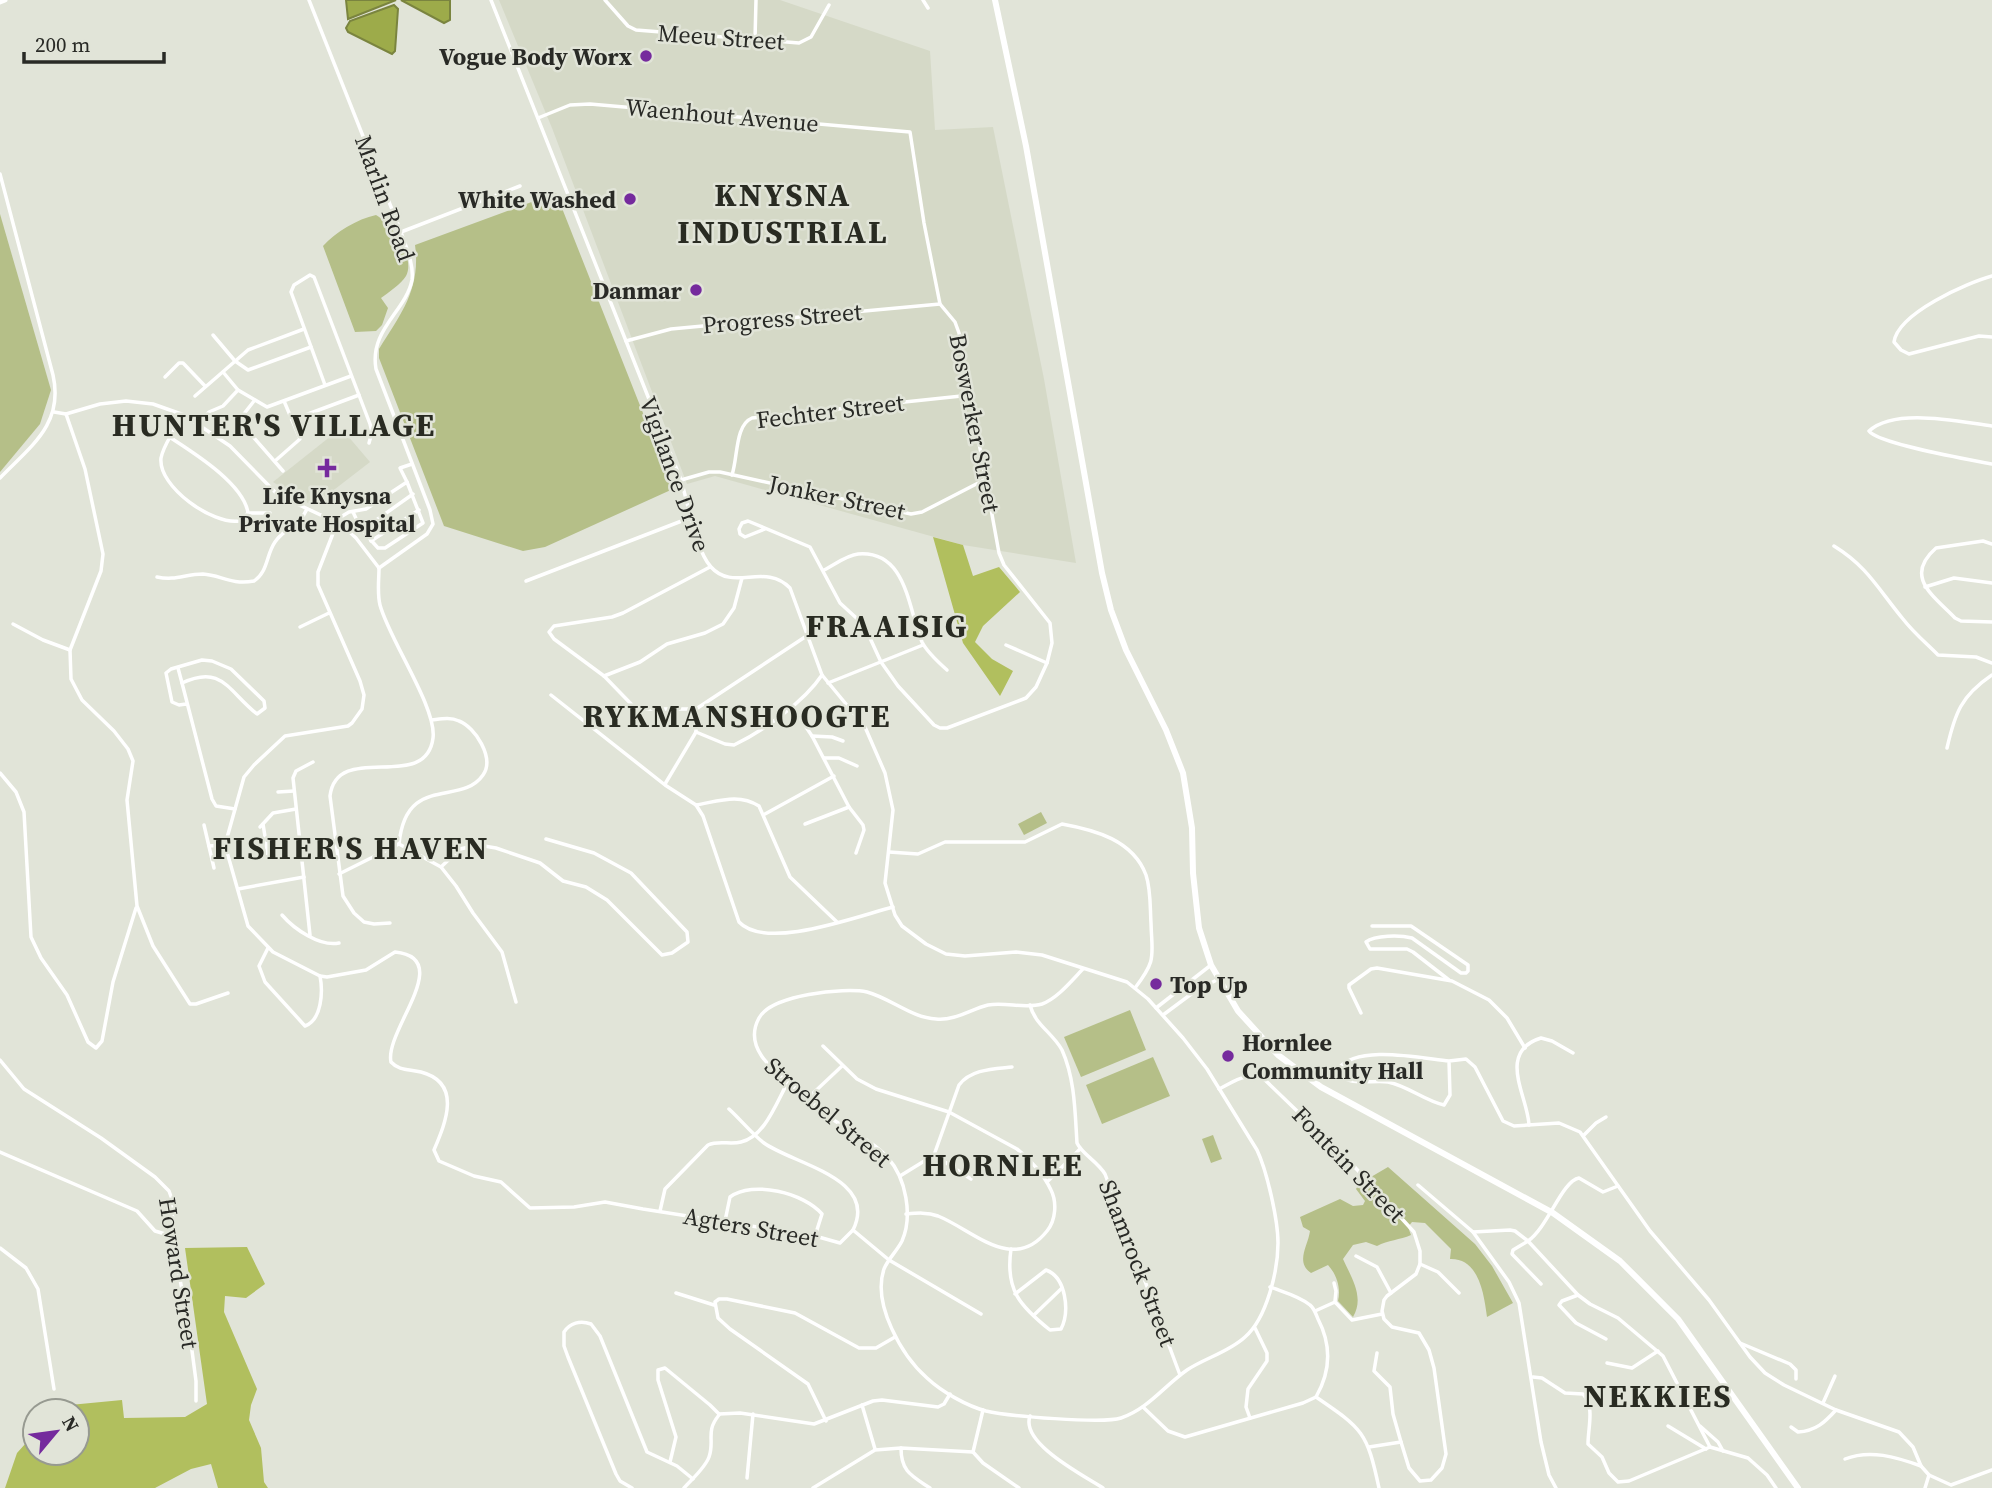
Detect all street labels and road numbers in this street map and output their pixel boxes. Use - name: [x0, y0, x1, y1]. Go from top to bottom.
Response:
- street label: Meeu Street: [656, 16, 786, 58]
- street label: Waenhout Avenue: [624, 90, 820, 140]
- street label: Marlin Road: [347, 130, 423, 266]
- street label: Progress Street: [701, 295, 863, 341]
- street label: Boswerker Street: [942, 331, 1009, 515]
- street label: Fechter Street: [754, 386, 906, 436]
- street label: Vigilance Drive: [632, 392, 718, 556]
- street label: Jonker Street: [765, 466, 909, 528]
- street label: Stroebel Street: [758, 1049, 898, 1175]
- street label: Fontein Street: [1285, 1099, 1413, 1230]
- street label: Shamrock Street: [1091, 1175, 1185, 1351]
- street label: Howard Street: [151, 1195, 207, 1351]
- street label: Agters Street: [681, 1199, 821, 1255]

